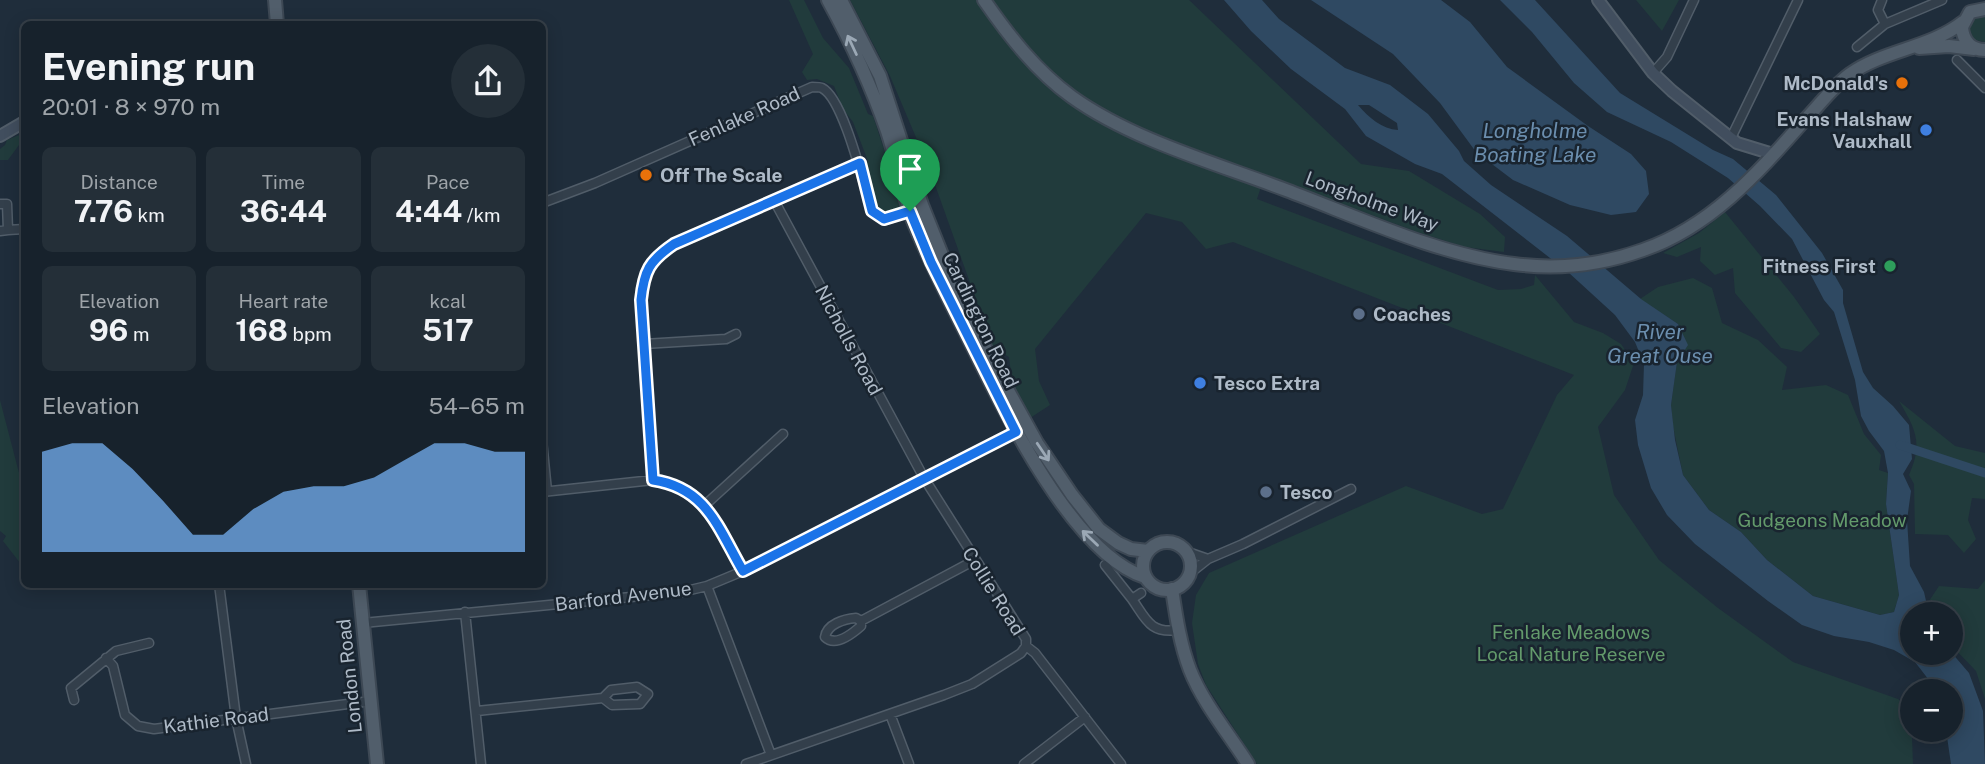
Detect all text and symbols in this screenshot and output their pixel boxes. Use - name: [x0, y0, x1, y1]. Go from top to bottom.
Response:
- one-way arrow: [845, 35, 858, 56]
- text: Evening run: [42, 44, 255, 89]
- button: share: [451, 44, 525, 118]
- place label: McDonald's: [1783, 72, 1888, 94]
- marker: McDonald's: [1894, 75, 1910, 91]
- street label: Fenlake Road: [685, 82, 803, 150]
- text: 20:01 · 8 × 970 m: [42, 93, 220, 120]
- place label: Evans Halshaw Vauxhall: [1777, 108, 1912, 152]
- water label: Longholme Boating Lake: [1474, 118, 1596, 167]
- marker: Evans Halshaw Vauxhall: [1918, 122, 1934, 138]
- pin: [880, 139, 940, 211]
- icon: arrive: [891, 150, 929, 188]
- place label: Off The Scale: [660, 164, 783, 186]
- marker: Off The Scale: [638, 167, 654, 183]
- street label: Longholme Way: [1302, 167, 1442, 235]
- text: Distance: [81, 171, 158, 193]
- text: Time: [262, 171, 305, 193]
- text: Pace: [426, 171, 470, 193]
- text: 7.76: [74, 193, 133, 229]
- text: 36:44: [240, 193, 327, 229]
- text: 4:44: [395, 193, 462, 229]
- text: km: [133, 204, 165, 226]
- text: /km: [462, 204, 501, 226]
- street label: Cardington Road: [939, 249, 1023, 391]
- place label: Fitness First: [1763, 255, 1876, 277]
- marker: Fitness First: [1882, 258, 1898, 274]
- street label: Nicholls Road: [811, 281, 887, 399]
- text: Elevation: [79, 290, 159, 312]
- text: Heart rate: [239, 290, 328, 312]
- text: kcal: [429, 290, 466, 312]
- place label: Coaches: [1373, 303, 1451, 325]
- marker: Coaches: [1351, 306, 1367, 322]
- text: 96: [89, 312, 128, 348]
- text: 168: [235, 312, 288, 348]
- text: 517: [422, 312, 474, 348]
- water label: River Great Ouse: [1607, 319, 1713, 368]
- text: m: [128, 323, 149, 345]
- text: bpm: [288, 323, 332, 345]
- place label: Tesco Extra: [1214, 372, 1320, 394]
- marker: Tesco Extra: [1192, 375, 1208, 391]
- text: Elevation: [42, 392, 140, 419]
- text: 54–65 m: [429, 392, 525, 419]
- one-way arrow: [1036, 442, 1051, 461]
- place label: Tesco: [1280, 481, 1333, 503]
- marker: Tesco: [1258, 484, 1274, 500]
- park label: Gudgeons Meadow: [1738, 509, 1907, 531]
- one-way arrow: [1082, 529, 1099, 546]
- street label: Collie Road: [958, 543, 1030, 639]
- street label: Barford Avenue: [553, 577, 693, 615]
- map controls: [1900, 602, 1963, 742]
- button: +: [1900, 602, 1963, 665]
- street label: London Road: [332, 618, 366, 734]
- park label: Fenlake Meadows Local Nature Reserve: [1476, 621, 1666, 665]
- button: −: [1900, 679, 1963, 742]
- street label: Kathie Road: [162, 703, 270, 737]

